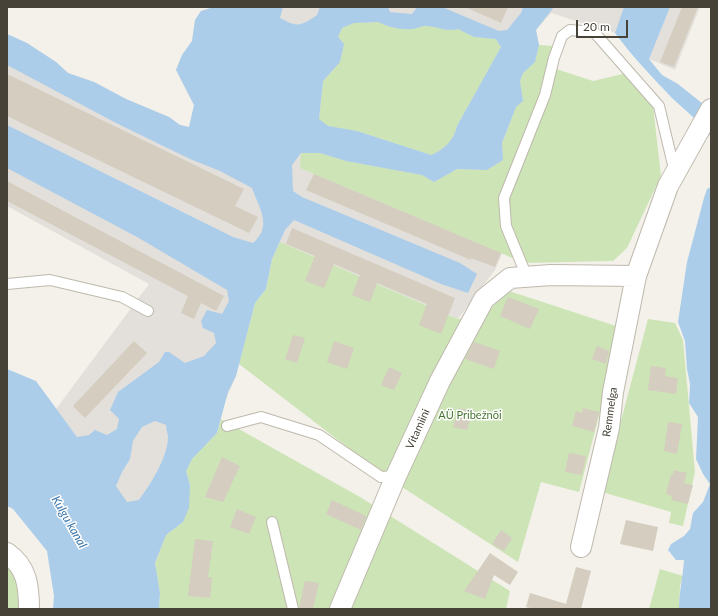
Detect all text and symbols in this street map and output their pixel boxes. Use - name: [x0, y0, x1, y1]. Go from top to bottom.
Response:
- scale bar: [578, 12, 630, 38]
- text: 20 m: [583, 19, 610, 34]
- street label: Remmelga: [600, 386, 620, 438]
- street label: Vitamiini: [403, 407, 433, 451]
- park label: AÜ Pribežnõi: [438, 408, 502, 422]
- water label: Kulgu kanal: [48, 493, 90, 551]

